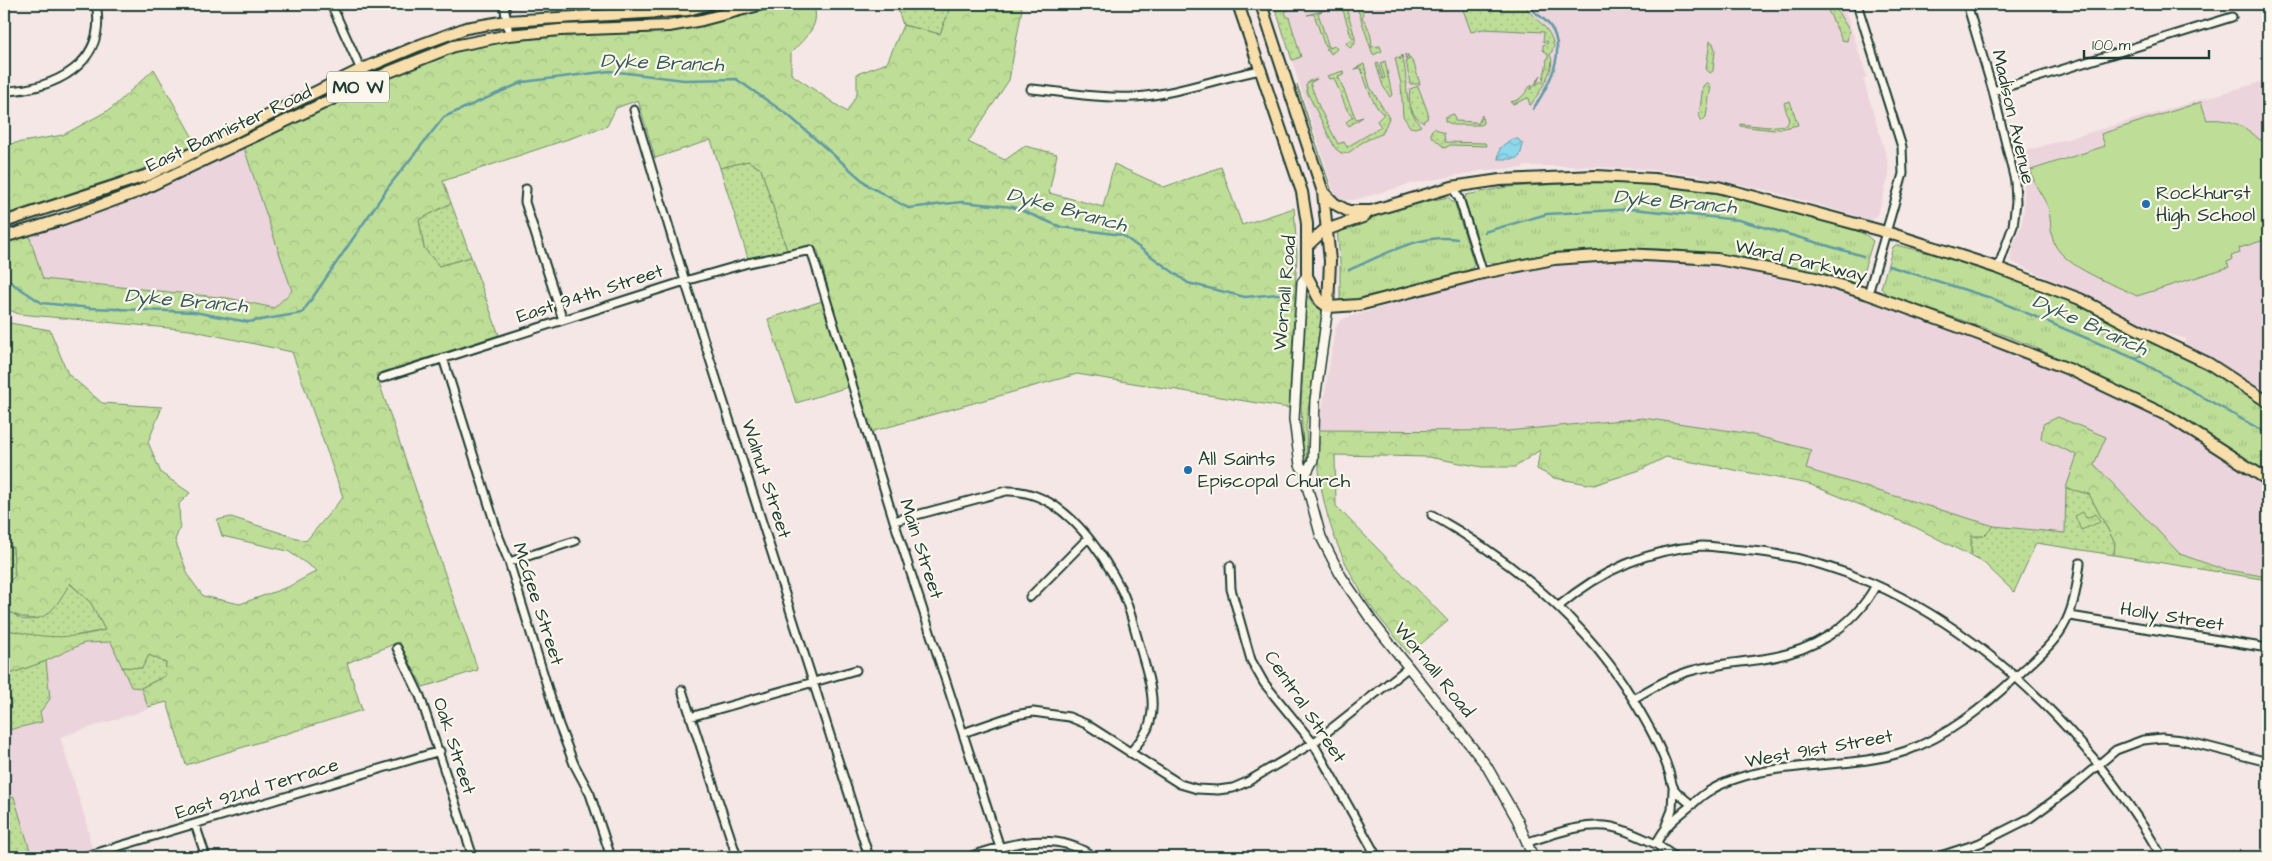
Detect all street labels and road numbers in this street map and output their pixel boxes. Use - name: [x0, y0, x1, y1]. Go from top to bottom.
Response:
- street label: Madison Avenue: [1984, 47, 2042, 187]
- road number: MO W: [327, 72, 389, 102]
- street label: East Bannister Road: [142, 79, 317, 179]
- street label: Ward Parkway: [1732, 233, 1870, 290]
- street label: Wornall Road: [1267, 234, 1304, 352]
- street label: East 94th Street: [513, 257, 667, 330]
- street label: Walnut Street: [734, 416, 798, 542]
- street label: Main Street: [892, 495, 950, 603]
- street label: McGee Street: [505, 539, 571, 669]
- street label: Holly Street: [2118, 595, 2226, 640]
- street label: Wornall Road: [1387, 617, 1481, 724]
- street label: Central Street: [1257, 645, 1353, 769]
- street label: Oak Street: [426, 694, 482, 798]
- street label: West 91st Street: [1743, 723, 1895, 775]
- street label: East 92nd Terrace: [172, 751, 342, 827]

